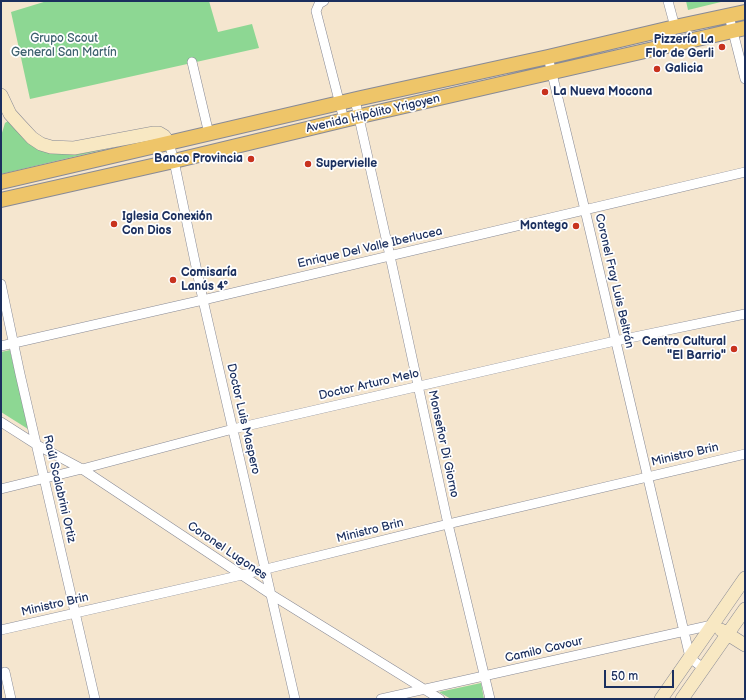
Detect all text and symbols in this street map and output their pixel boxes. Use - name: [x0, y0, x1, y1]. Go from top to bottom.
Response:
- park label: Grupo Scout General San Martín: [11, 32, 117, 60]
- place label: Pizzería La Flor de Gerli: [645, 33, 714, 61]
- marker: Pizzería La Flor de Gerli: [717, 42, 727, 52]
- place label: Galicia: [665, 62, 703, 76]
- marker: Galicia: [652, 64, 662, 74]
- place label: La Nueva Mocona: [553, 85, 652, 99]
- marker: La Nueva Mocona: [540, 87, 550, 97]
- street label: Avenida Hipólito Yrigoyen: [305, 92, 441, 136]
- place label: Banco Provincia: [154, 152, 243, 166]
- marker: Banco Provincia: [246, 154, 256, 164]
- place label: Supervielle: [316, 157, 377, 171]
- marker: Supervielle: [303, 159, 313, 169]
- place label: Iglesia Conexión Con Dios: [122, 210, 212, 238]
- street label: Coronel Fray Luis Beltrán: [591, 212, 637, 350]
- marker: Iglesia Conexión Con Dios: [109, 219, 119, 229]
- place label: Montego: [520, 219, 568, 233]
- marker: Montego: [571, 221, 581, 231]
- street label: Enrique Del Valle Iberlucea: [296, 224, 444, 272]
- place label: Comisaría Lanús 4°: [181, 266, 237, 294]
- marker: Comisaría Lanús 4°: [168, 275, 178, 285]
- place label: Centro Cultural "El Barrio": [642, 335, 726, 363]
- marker: Centro Cultural "El Barrio": [729, 344, 739, 354]
- street label: Doctor Luis Maspero: [223, 362, 263, 476]
- street label: Doctor Arturo Melo: [317, 366, 421, 404]
- street label: Monseñor Di Giorno: [425, 389, 461, 499]
- street label: Raúl Scalabrini Ortiz: [40, 434, 78, 544]
- street label: Ministro Brin: [650, 440, 720, 470]
- street label: Ministro Brin: [335, 516, 405, 546]
- street label: Coronel Lugones: [184, 519, 270, 583]
- street label: Ministro Brin: [20, 590, 90, 620]
- street label: Camilo Cavour: [504, 634, 584, 666]
- scale bar: [606, 662, 676, 688]
- text: 50 m: [611, 669, 638, 684]

